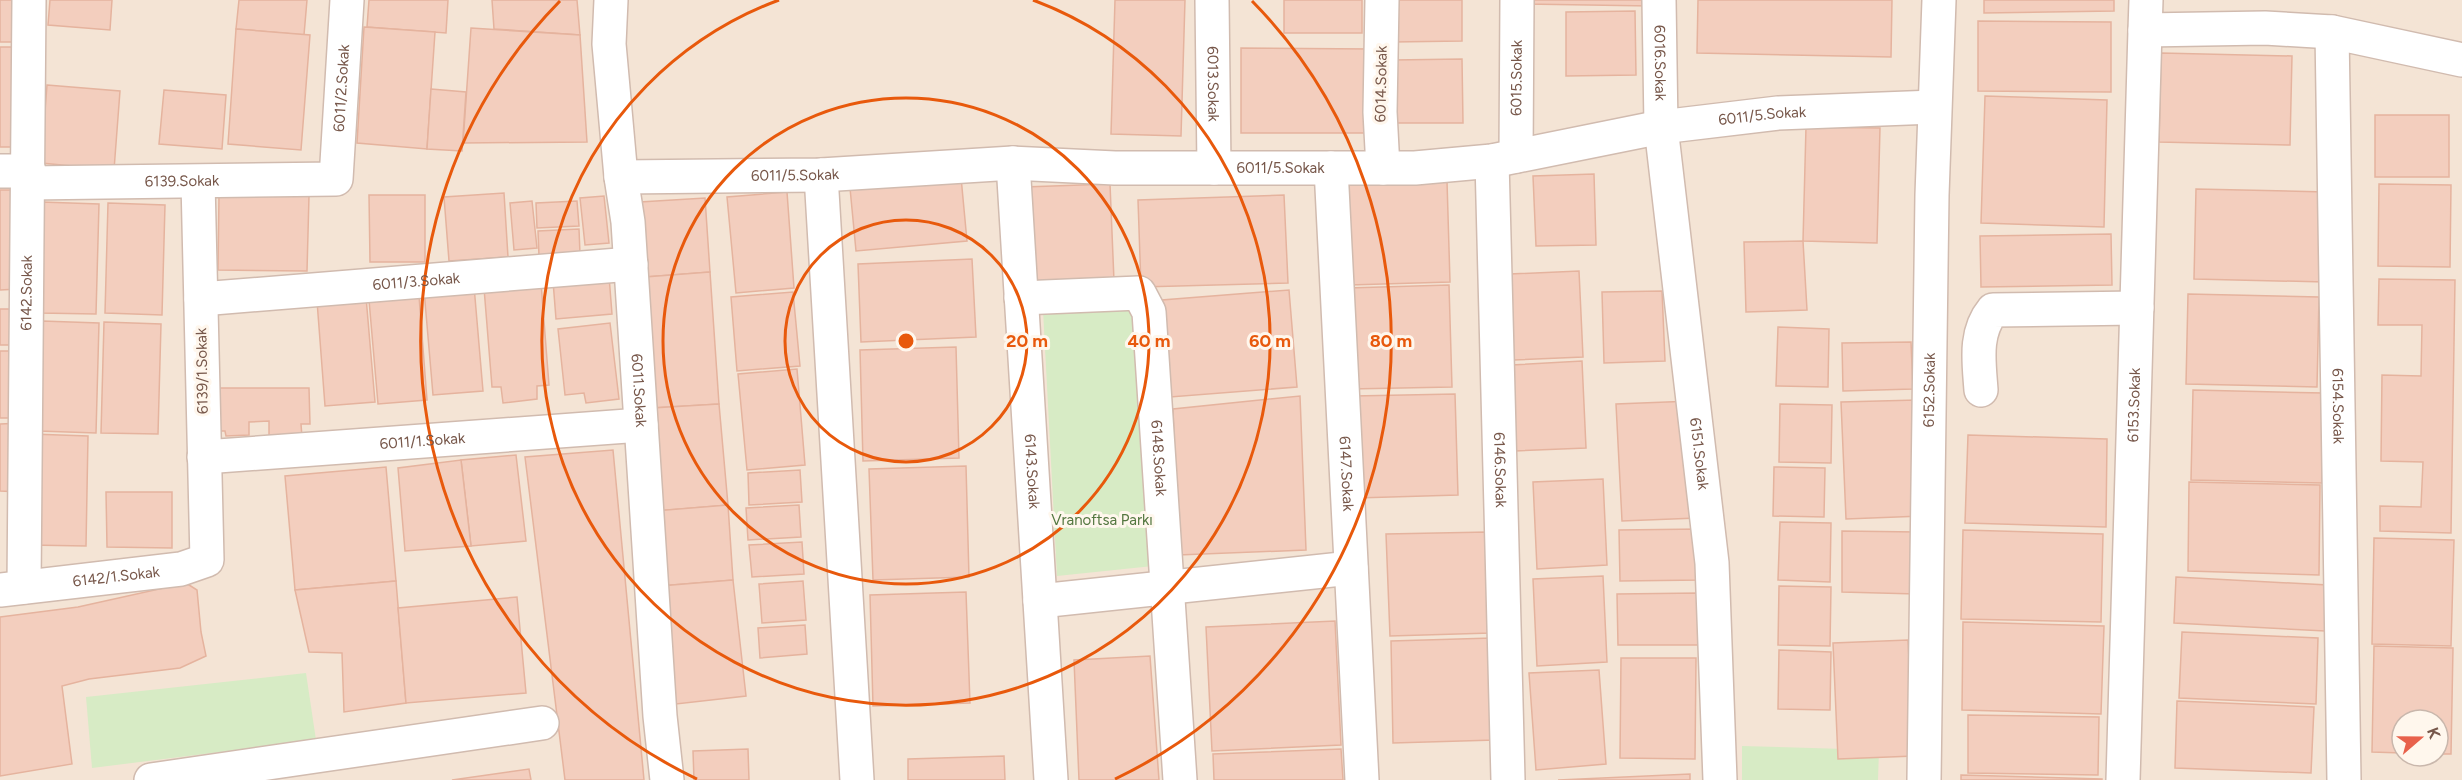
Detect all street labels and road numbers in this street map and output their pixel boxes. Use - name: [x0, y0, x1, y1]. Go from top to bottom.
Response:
- street label: 6016.Sokak: [1650, 25, 1670, 102]
- street label: 6015.Sokak: [1507, 39, 1526, 116]
- street label: 6011/2.Sokak: [330, 43, 353, 133]
- street label: 6014.Sokak: [1371, 45, 1391, 122]
- street label: 6013.Sokak: [1204, 46, 1222, 123]
- street label: 6011/5.Sokak: [1717, 103, 1807, 129]
- street label: 6011/5.Sokak: [1236, 159, 1325, 177]
- street label: 6011/5.Sokak: [751, 165, 840, 185]
- street label: 6139.Sokak: [145, 172, 220, 190]
- street label: 6142.Sokak: [17, 254, 36, 331]
- street label: 6011/3.Sokak: [372, 269, 461, 294]
- street label: 6139/1.Sokak: [192, 327, 212, 414]
- street label: 6152.Sokak: [1920, 352, 1939, 428]
- street label: 6011.Sokak: [628, 353, 650, 429]
- street label: 6153.Sokak: [2124, 367, 2144, 443]
- street label: 6154.Sokak: [2328, 368, 2348, 445]
- street label: 6151.Sokak: [1686, 417, 1712, 492]
- street label: 6148.Sokak: [1147, 419, 1170, 498]
- street label: 6011/1.Sokak: [379, 429, 467, 453]
- street label: 6146.Sokak: [1490, 432, 1510, 509]
- street label: 6143.Sokak: [1021, 433, 1043, 510]
- street label: 6147.Sokak: [1336, 436, 1357, 512]
- street label: 6142/1.Sokak: [72, 562, 161, 591]

